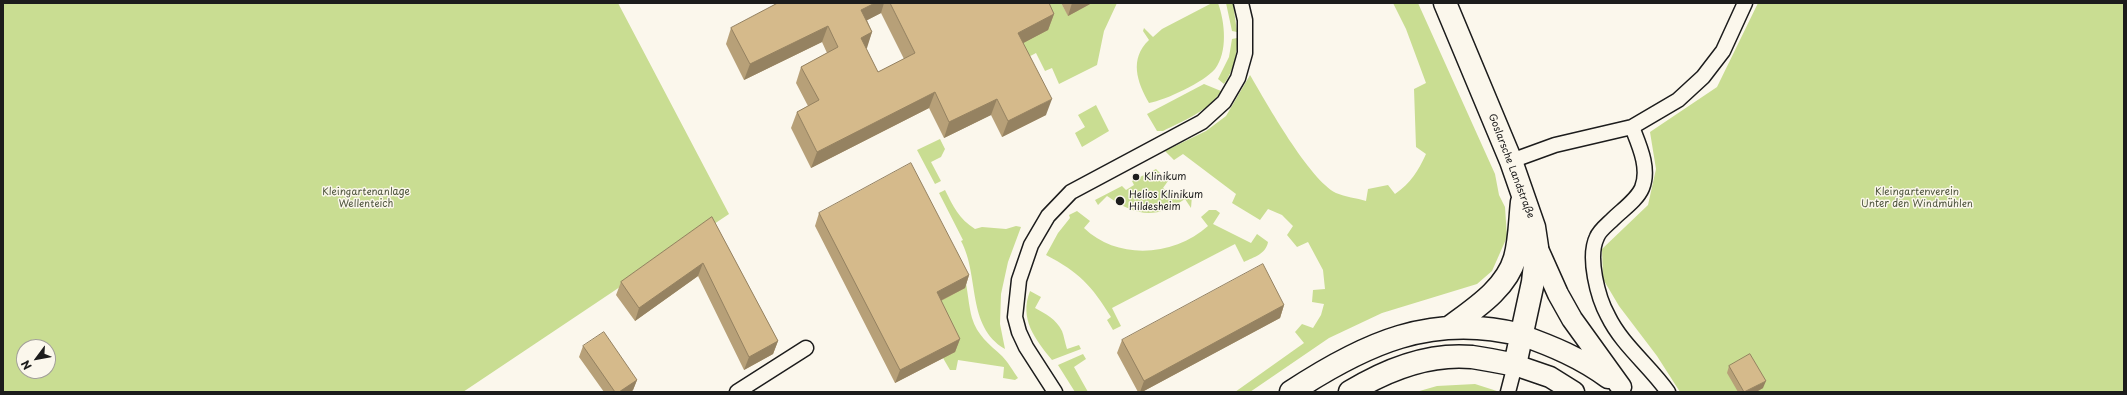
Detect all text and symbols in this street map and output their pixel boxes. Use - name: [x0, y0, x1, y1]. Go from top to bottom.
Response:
- street label: Goslarsche Landstraße: [1485, 112, 1537, 220]
- place label: Klinikum: [1144, 171, 1186, 183]
- marker: Klinikum: [1131, 172, 1141, 182]
- park label: Kleingartenanlage Wellenteich: [322, 186, 410, 210]
- park label: Kleingartenverein Unter den Windmühlen: [1861, 186, 1973, 210]
- place label: Helios Klinikum Hildesheim: [1129, 189, 1203, 212]
- marker: Helios Klinikum Hildesheim: [1114, 195, 1126, 207]
- north arrow: [16, 339, 56, 379]
- text: N: [17, 357, 36, 373]

